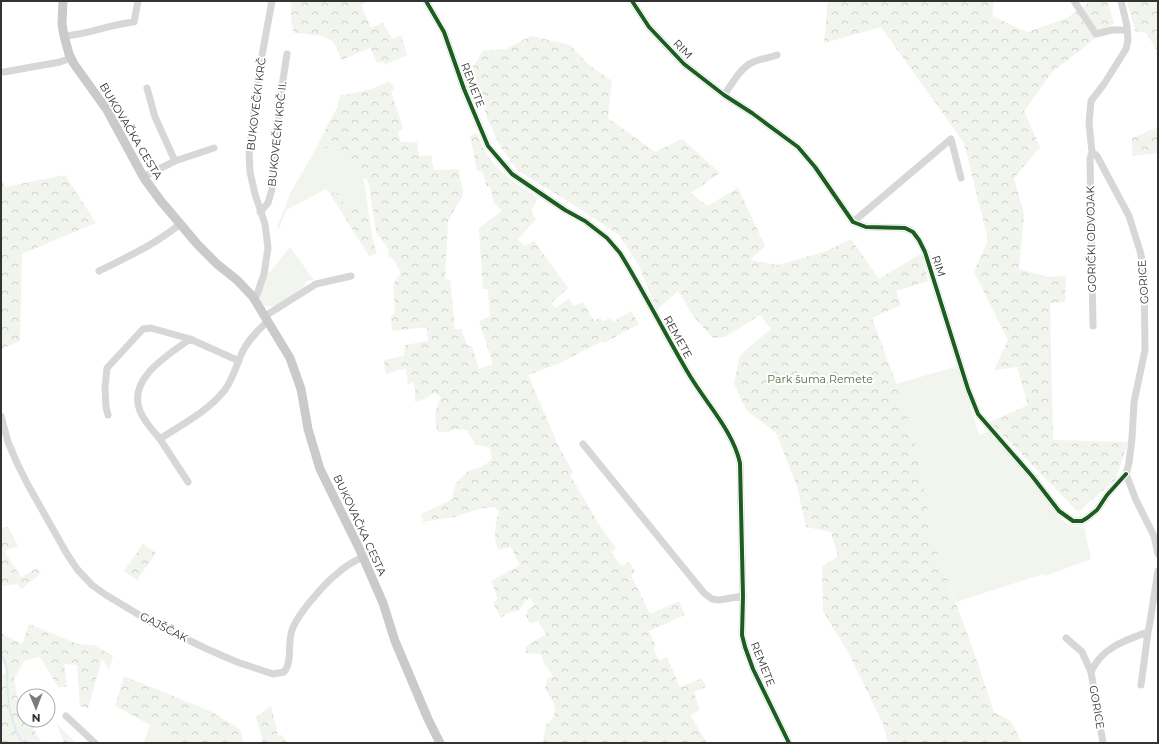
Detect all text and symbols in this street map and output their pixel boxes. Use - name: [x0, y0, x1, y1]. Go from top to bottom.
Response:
- street label: RIM: [670, 36, 696, 62]
- street label: BUKOVEČKI KRČ: [243, 56, 269, 151]
- street label: REMETE: [458, 61, 488, 109]
- street label: BUKOVAČKA CESTA: [97, 80, 165, 182]
- street label: BUKOVEČKI KRČ II.: [265, 81, 289, 187]
- street label: GORIČKI ODVOJAK: [1083, 185, 1099, 292]
- street label: RIM: [929, 253, 949, 279]
- street label: GORICE: [1134, 259, 1152, 305]
- street label: REMETE: [661, 313, 695, 361]
- park label: Park šuma Remete: [767, 372, 873, 386]
- street label: BUKOVAČKA CESTA: [330, 472, 390, 578]
- street label: GAJŠČAK: [138, 609, 191, 645]
- street label: REMETE: [748, 640, 778, 688]
- street label: GORICE: [1086, 684, 1108, 730]
- north arrow: [16, 688, 56, 728]
- text: N: [32, 711, 41, 725]

